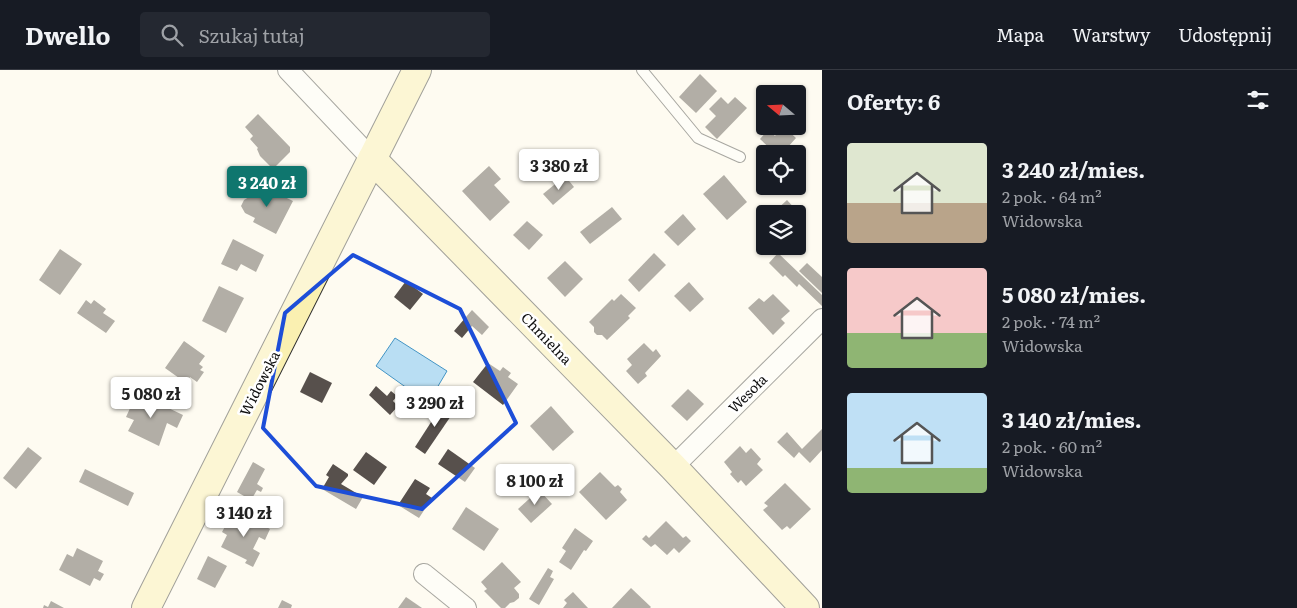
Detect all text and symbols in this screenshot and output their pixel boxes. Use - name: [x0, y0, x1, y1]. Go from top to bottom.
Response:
- search box: [140, 12, 490, 57]
- text: Dwello: [25, 17, 110, 52]
- icon: search: [158, 21, 186, 49]
- text: Szukaj tutaj: [198, 21, 305, 49]
- text: Mapa: [996, 21, 1044, 48]
- text: Warstwy: [1072, 21, 1150, 48]
- text: Udostępnij: [1178, 21, 1272, 48]
- north arrow: [756, 85, 806, 135]
- map controls: [756, 85, 806, 255]
- text: Oferty: 6: [847, 85, 940, 116]
- icon: filters: [1244, 86, 1272, 114]
- button: locate: [756, 145, 806, 195]
- pin: 3 380 zł: [507, 148, 611, 191]
- text: 3 380 zł: [530, 153, 588, 177]
- text: 3 240 zł/mies.: [1002, 153, 1145, 184]
- icon: home: [887, 163, 947, 223]
- pin: 3 240 zł: [215, 166, 319, 208]
- text: 3 240 zł: [238, 170, 296, 194]
- text: 2 pok. · 64 m²: [1002, 184, 1102, 208]
- button: layers: [756, 205, 806, 255]
- text: Widowska: [1002, 208, 1083, 232]
- text: 5 080 zł/mies.: [1002, 278, 1146, 309]
- icon: home: [887, 288, 947, 348]
- street label: Chmielna: [517, 307, 577, 369]
- text: 2 pok. · 74 m²: [1002, 309, 1100, 333]
- text: Widowska: [1002, 333, 1083, 357]
- street label: Widowska: [234, 347, 284, 419]
- street label: Wesoła: [723, 369, 771, 417]
- pin: 5 080 zł: [99, 376, 203, 419]
- text: 5 080 zł: [122, 381, 180, 405]
- pin: 3 290 zł: [383, 386, 487, 428]
- text: 3 290 zł: [406, 390, 464, 414]
- text: 3 140 zł/mies.: [1002, 403, 1142, 434]
- icon: home: [887, 413, 947, 473]
- text: 2 pok. · 60 m²: [1002, 434, 1102, 458]
- text: Widowska: [1002, 458, 1083, 482]
- pin: 8 100 zł: [483, 464, 587, 506]
- text: 8 100 zł: [507, 468, 563, 492]
- pin: 3 140 zł: [192, 496, 296, 538]
- text: 3 140 zł: [216, 500, 272, 524]

